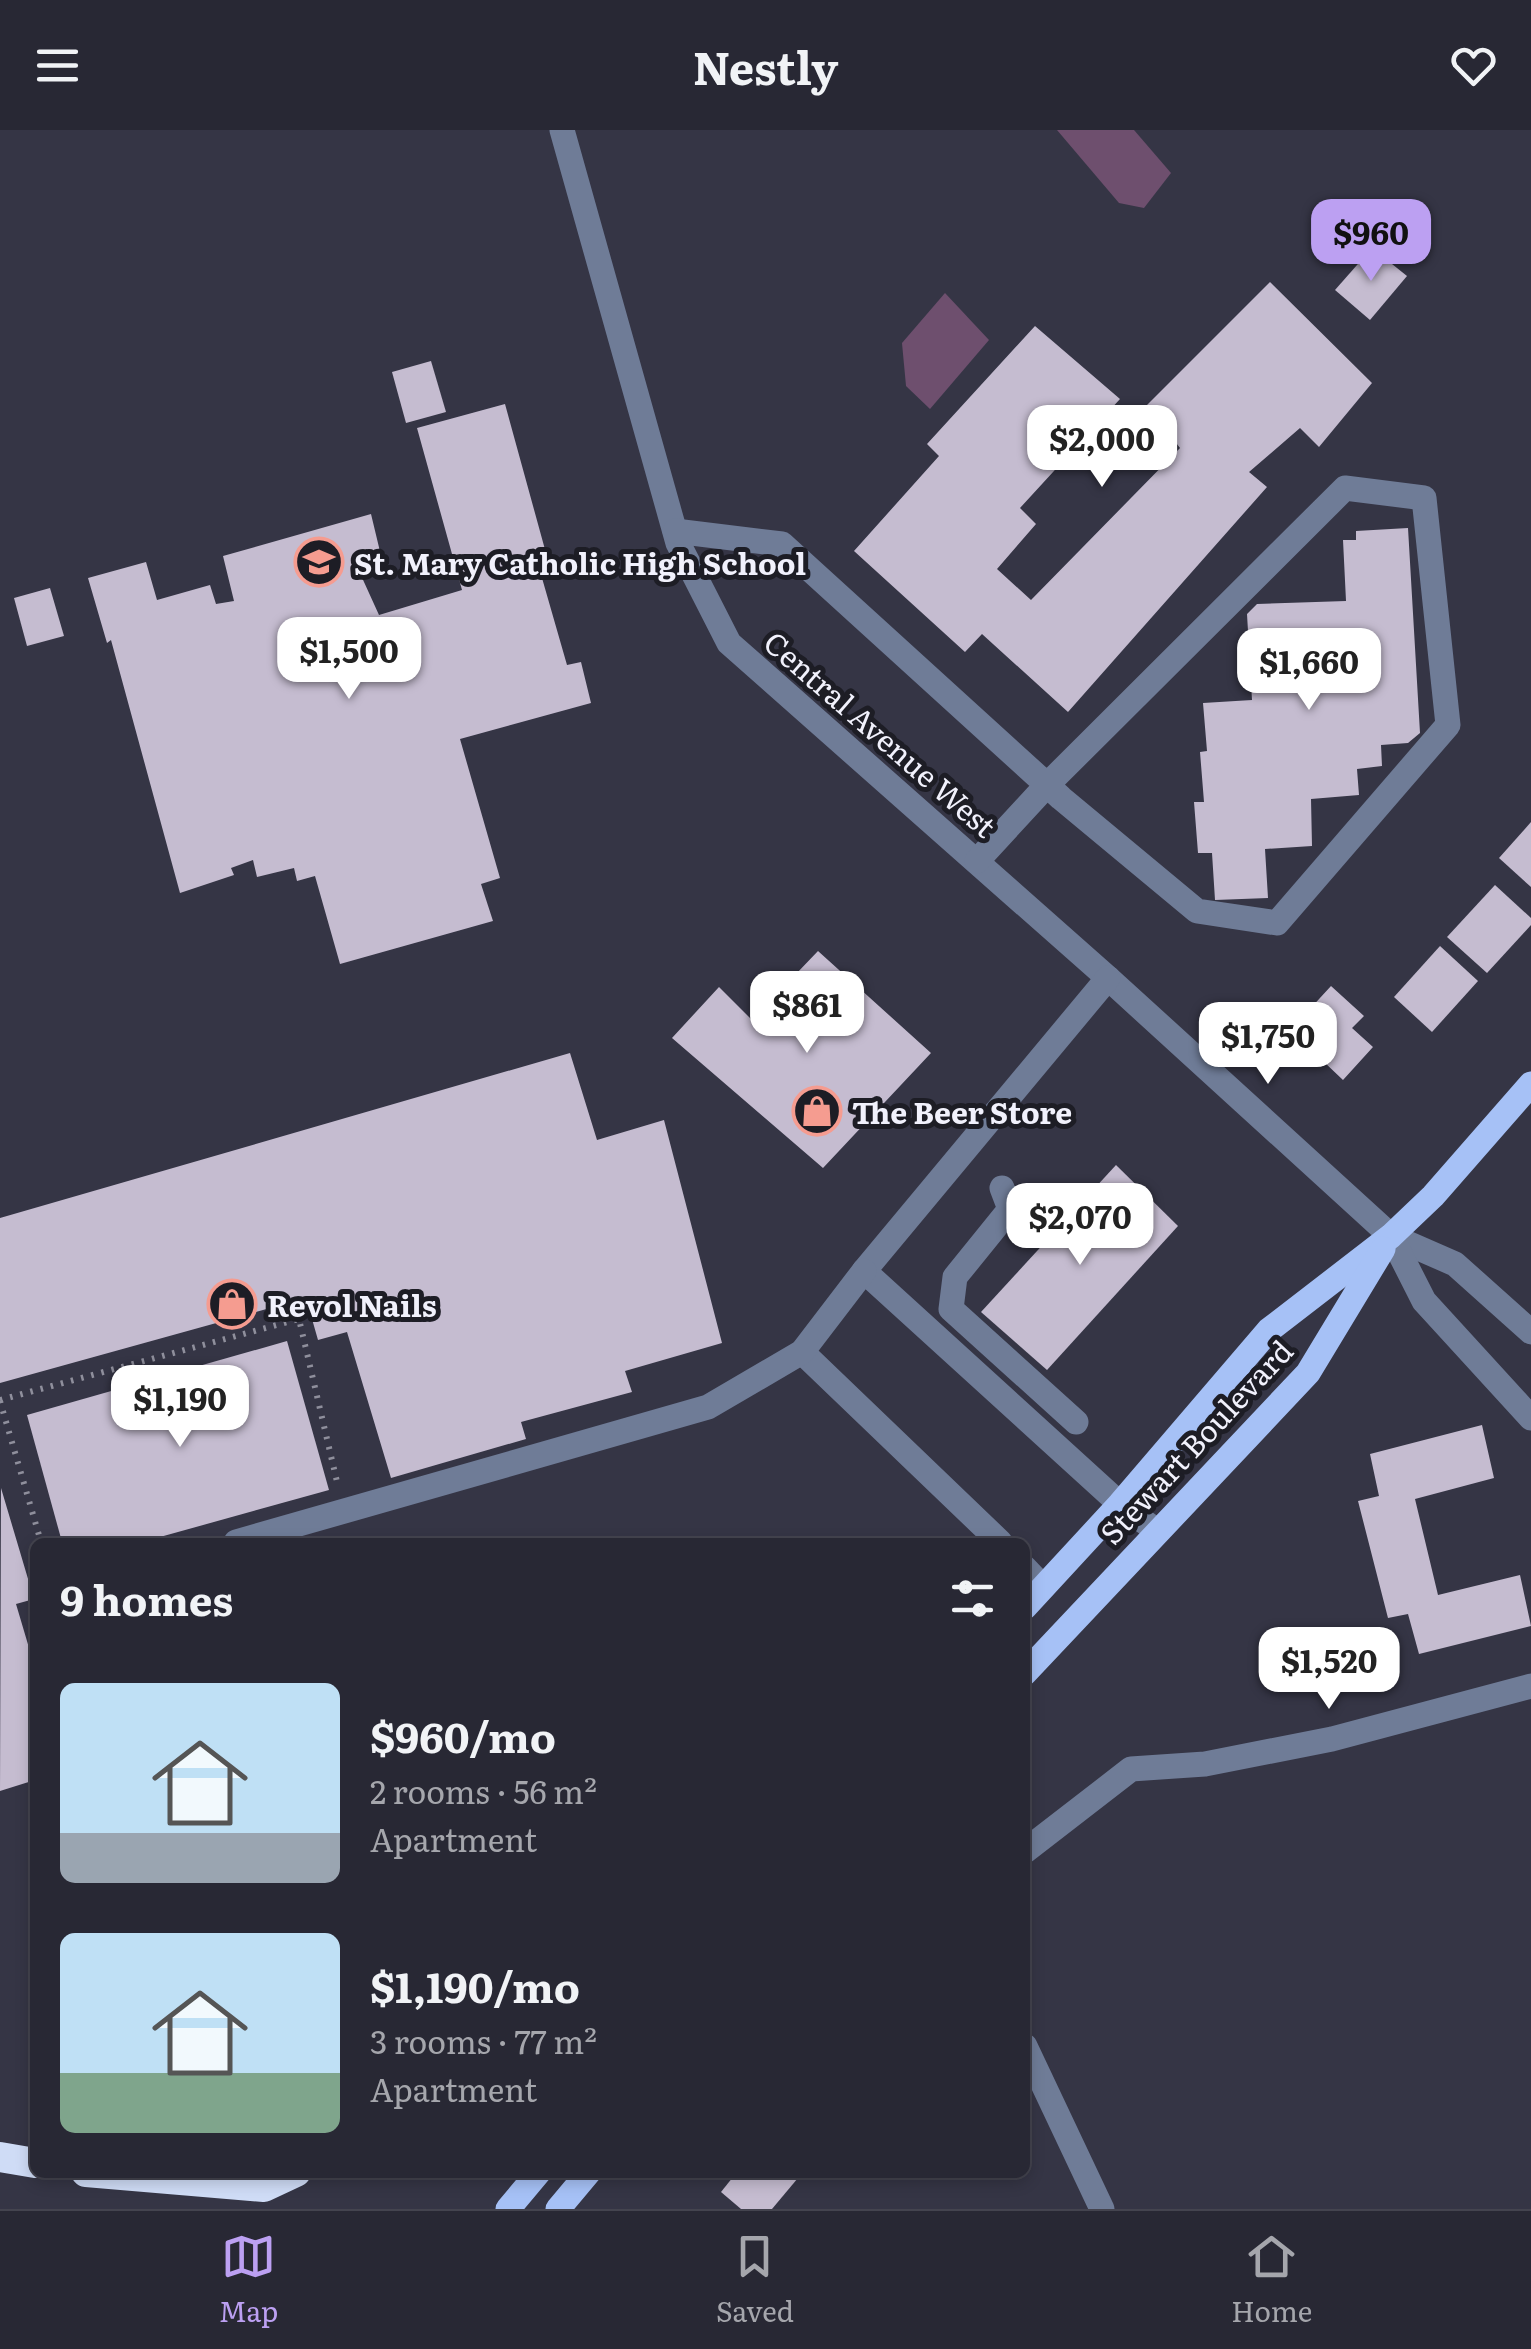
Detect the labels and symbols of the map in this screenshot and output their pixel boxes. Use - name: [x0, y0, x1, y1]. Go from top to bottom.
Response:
- pin: $960: [1312, 199, 1430, 284]
- pin: $2,000: [1021, 405, 1183, 490]
- school or university icon: St. Mary Catholic High School: [293, 536, 345, 588]
- place label: St. Mary Catholic High School: [354, 540, 806, 584]
- pin: $1,500: [268, 617, 430, 702]
- street label: Central Avenue West: [755, 620, 1007, 846]
- pin: $1,660: [1228, 628, 1390, 713]
- pin: $861: [748, 971, 866, 1056]
- pin: $1,750: [1187, 1002, 1349, 1087]
- shop icon: The Beer Store: [791, 1085, 843, 1137]
- place label: The Beer Store: [852, 1089, 1072, 1133]
- pin: $2,070: [999, 1183, 1161, 1268]
- shop icon: Revol Nails: [206, 1278, 258, 1330]
- place label: Revol Nails: [267, 1282, 437, 1326]
- street label: Stewart Boulevard: [1089, 1329, 1301, 1553]
- pin: $1,190: [99, 1365, 261, 1450]
- pin: $1,520: [1248, 1627, 1410, 1712]

